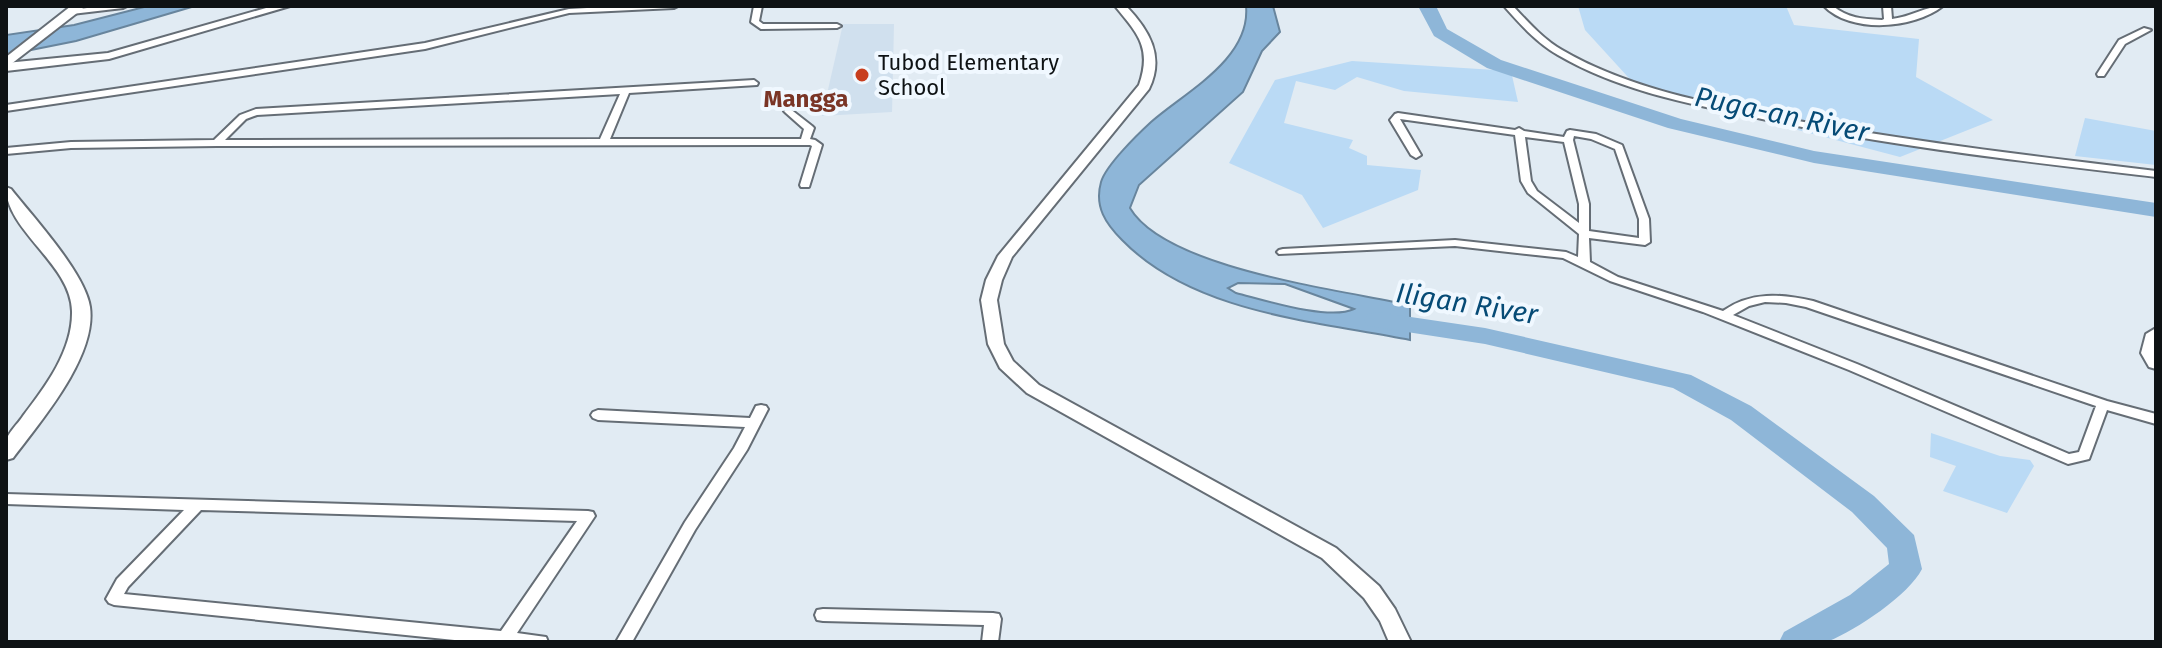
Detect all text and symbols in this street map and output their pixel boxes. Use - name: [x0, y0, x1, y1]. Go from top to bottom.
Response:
- place label: Tubod Elementary School: [878, 49, 1059, 101]
- marker: Tubod Elementary School: [853, 66, 871, 84]
- water label: Puga-an River: [1692, 80, 1873, 149]
- district label: Mangga: [764, 85, 848, 113]
- water label: Iligan River: [1394, 276, 1541, 331]

